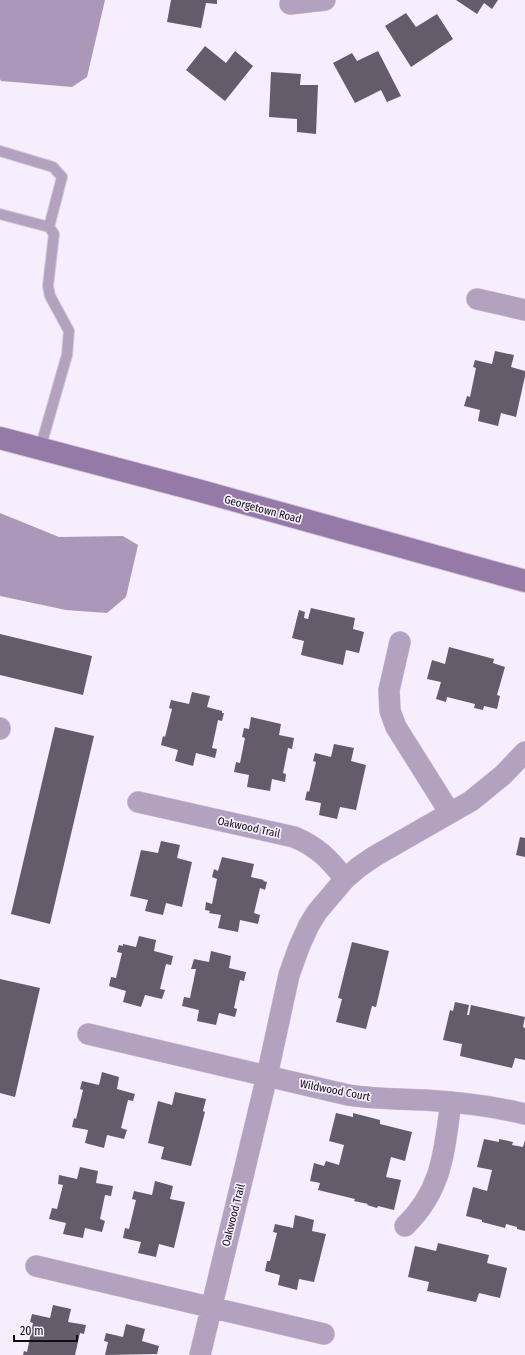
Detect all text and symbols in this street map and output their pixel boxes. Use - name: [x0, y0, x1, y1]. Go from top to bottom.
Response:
- street label: Georgetown Road: [223, 493, 303, 526]
- street label: Oakwood Trail: [216, 814, 282, 841]
- street label: Wildwood Court: [299, 1077, 372, 1104]
- street label: Oakwood Trail: [219, 1182, 248, 1248]
- scale bar: [14, 1317, 77, 1343]
- text: 20 m: [20, 1324, 44, 1338]

